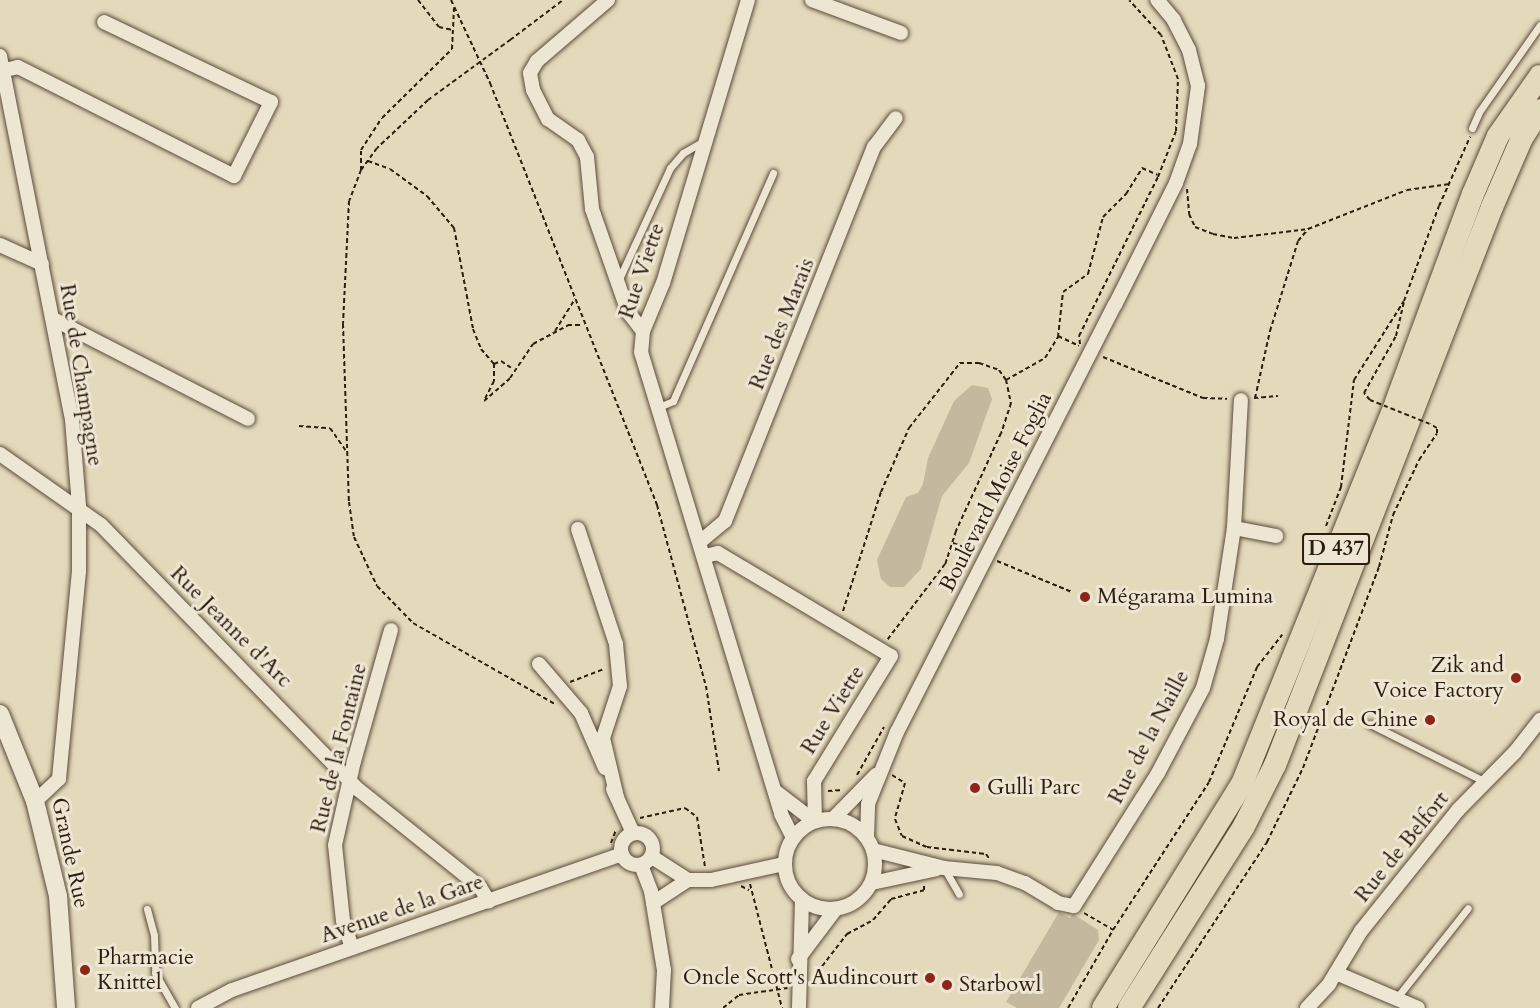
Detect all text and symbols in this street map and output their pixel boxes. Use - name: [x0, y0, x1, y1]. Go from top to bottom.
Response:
- street label: Rue Viette: [613, 220, 671, 322]
- street label: Rue des Marais: [744, 254, 820, 394]
- street label: Rue de Champagne: [54, 282, 108, 468]
- street label: Boulevard Moise Foglia: [934, 388, 1058, 596]
- road number: D 437: [1302, 531, 1370, 567]
- street label: Rue Jeanne d'Arc: [165, 561, 297, 693]
- place label: Mégarama Lumina: [1097, 584, 1273, 610]
- marker: Mégarama Lumina: [1078, 590, 1092, 604]
- place label: Zik and Voice Factory: [1373, 652, 1504, 704]
- street label: Rue de la Fontaine: [305, 660, 373, 836]
- street label: Rue Viette: [795, 661, 871, 759]
- street label: Rue de la Naille: [1103, 666, 1195, 808]
- marker: Zik and Voice Factory: [1509, 671, 1523, 685]
- place label: Royal de Chine: [1273, 707, 1418, 733]
- marker: Royal de Chine: [1423, 713, 1437, 727]
- place label: Gulli Parc: [987, 775, 1080, 801]
- marker: Gulli Parc: [968, 781, 982, 795]
- street label: Rue de Belfort: [1349, 786, 1455, 908]
- street label: Grande Rue: [45, 795, 95, 911]
- street label: Avenue de la Gare: [317, 869, 487, 949]
- place label: Pharmacie Knittel: [97, 944, 194, 996]
- marker: Pharmacie Knittel: [78, 963, 92, 977]
- place label: Oncle Scott's Audincourt: [683, 965, 918, 991]
- marker: Oncle Scott's Audincourt: [923, 971, 937, 985]
- place label: Starbowl: [959, 972, 1041, 998]
- marker: Starbowl: [940, 978, 954, 992]

